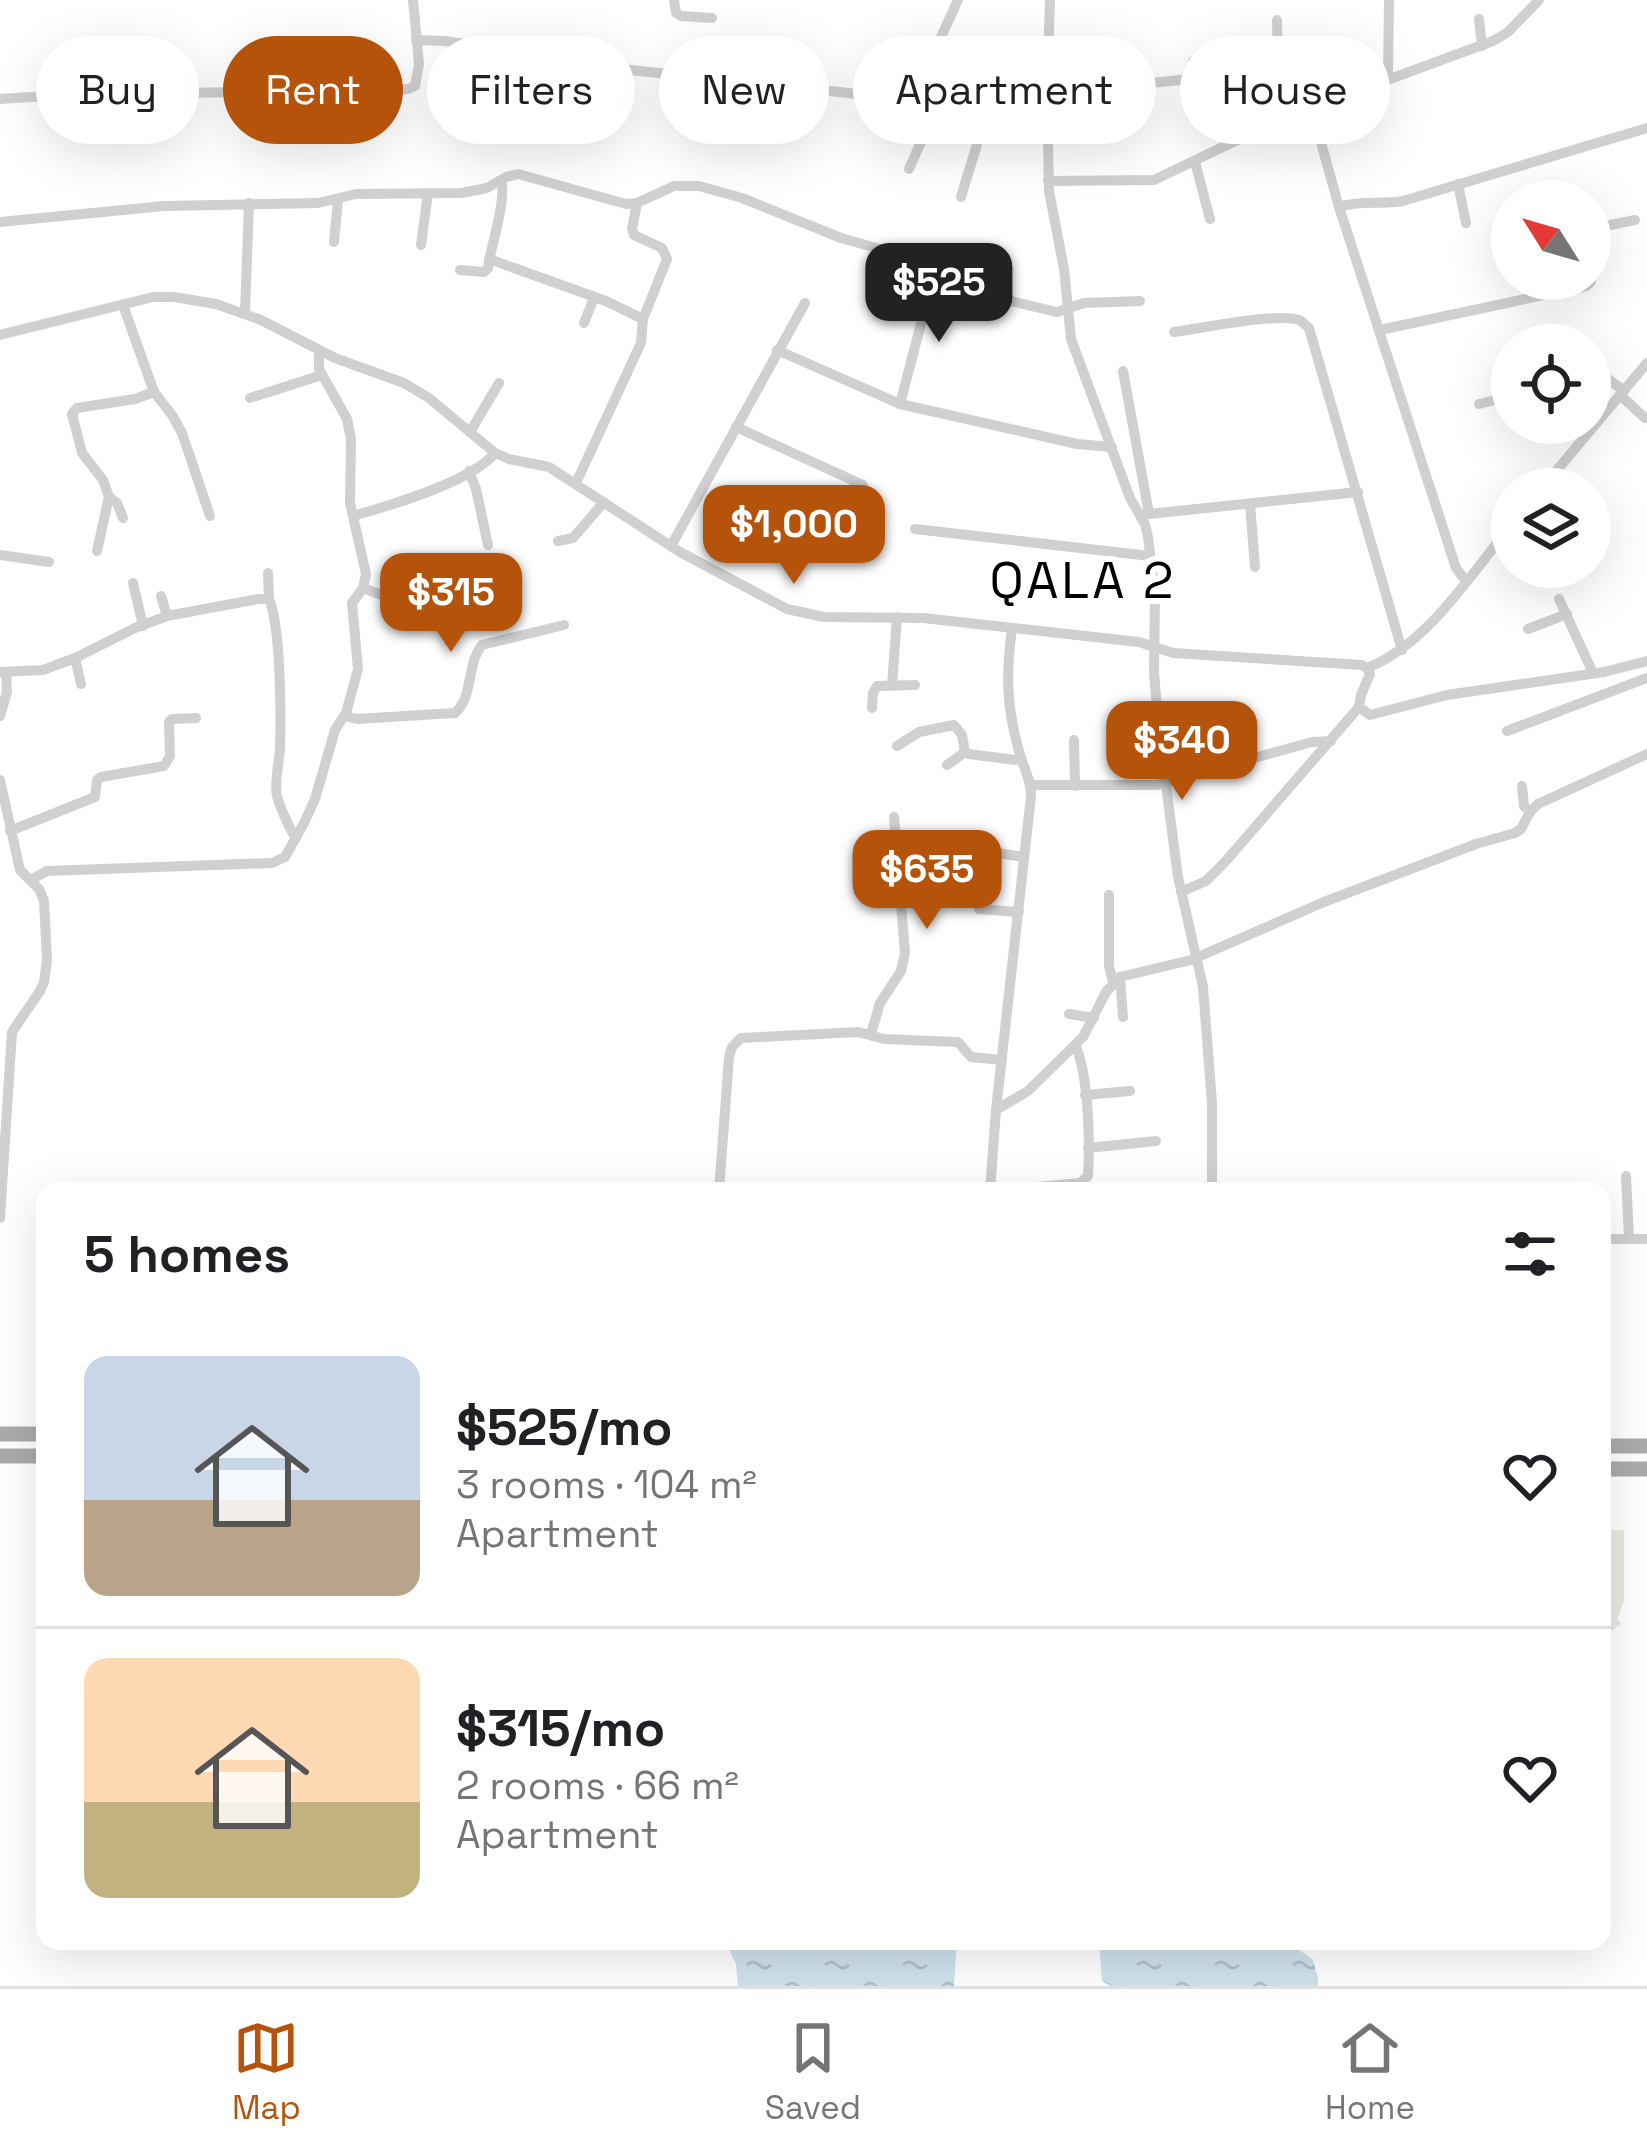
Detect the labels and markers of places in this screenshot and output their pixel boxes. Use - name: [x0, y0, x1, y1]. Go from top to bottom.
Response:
- pin: $525: [868, 243, 1010, 345]
- pin: $1,000: [696, 485, 892, 587]
- pin: $315: [380, 553, 522, 655]
- pin: $340: [1111, 701, 1253, 803]
- pin: $635: [856, 830, 998, 932]

